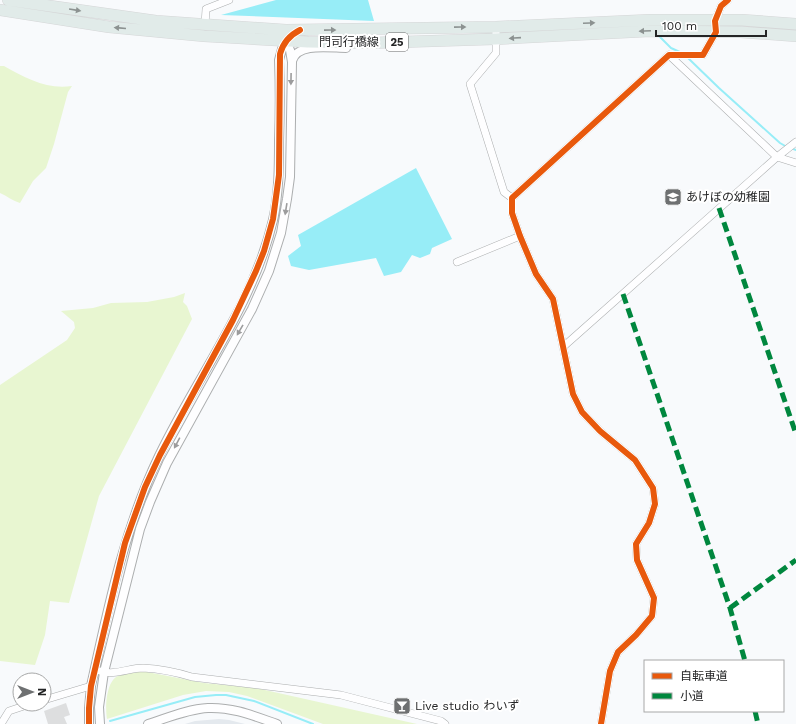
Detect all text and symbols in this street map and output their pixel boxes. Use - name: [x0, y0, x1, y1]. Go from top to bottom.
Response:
- one-way arrow: [69, 7, 81, 13]
- scale bar: [656, 12, 766, 38]
- one-way arrow: [583, 19, 595, 26]
- text: 100 m: [662, 19, 697, 33]
- one-way arrow: [454, 24, 467, 30]
- one-way arrow: [114, 25, 126, 32]
- one-way arrow: [324, 27, 337, 33]
- one-way arrow: [638, 28, 651, 34]
- road number: 25: [386, 33, 408, 51]
- street label: 門司行橋線: [319, 35, 379, 49]
- one-way arrow: [508, 35, 521, 41]
- one-way arrow: [288, 73, 295, 85]
- school or university icon: あけぼの幼稚園: [663, 187, 683, 207]
- place label: あけぼの幼稚園: [686, 190, 770, 204]
- one-way arrow: [283, 202, 289, 215]
- one-way arrow: [237, 324, 244, 335]
- one-way arrow: [174, 437, 181, 449]
- legend: [644, 660, 784, 712]
- text: 自転車道: [680, 669, 728, 683]
- north arrow: [12, 672, 52, 712]
- text: N: [35, 688, 48, 696]
- text: 小道: [680, 689, 704, 703]
- bar icon: Live studio わいず: [392, 696, 412, 716]
- place label: Live studio わいず: [415, 699, 519, 713]

